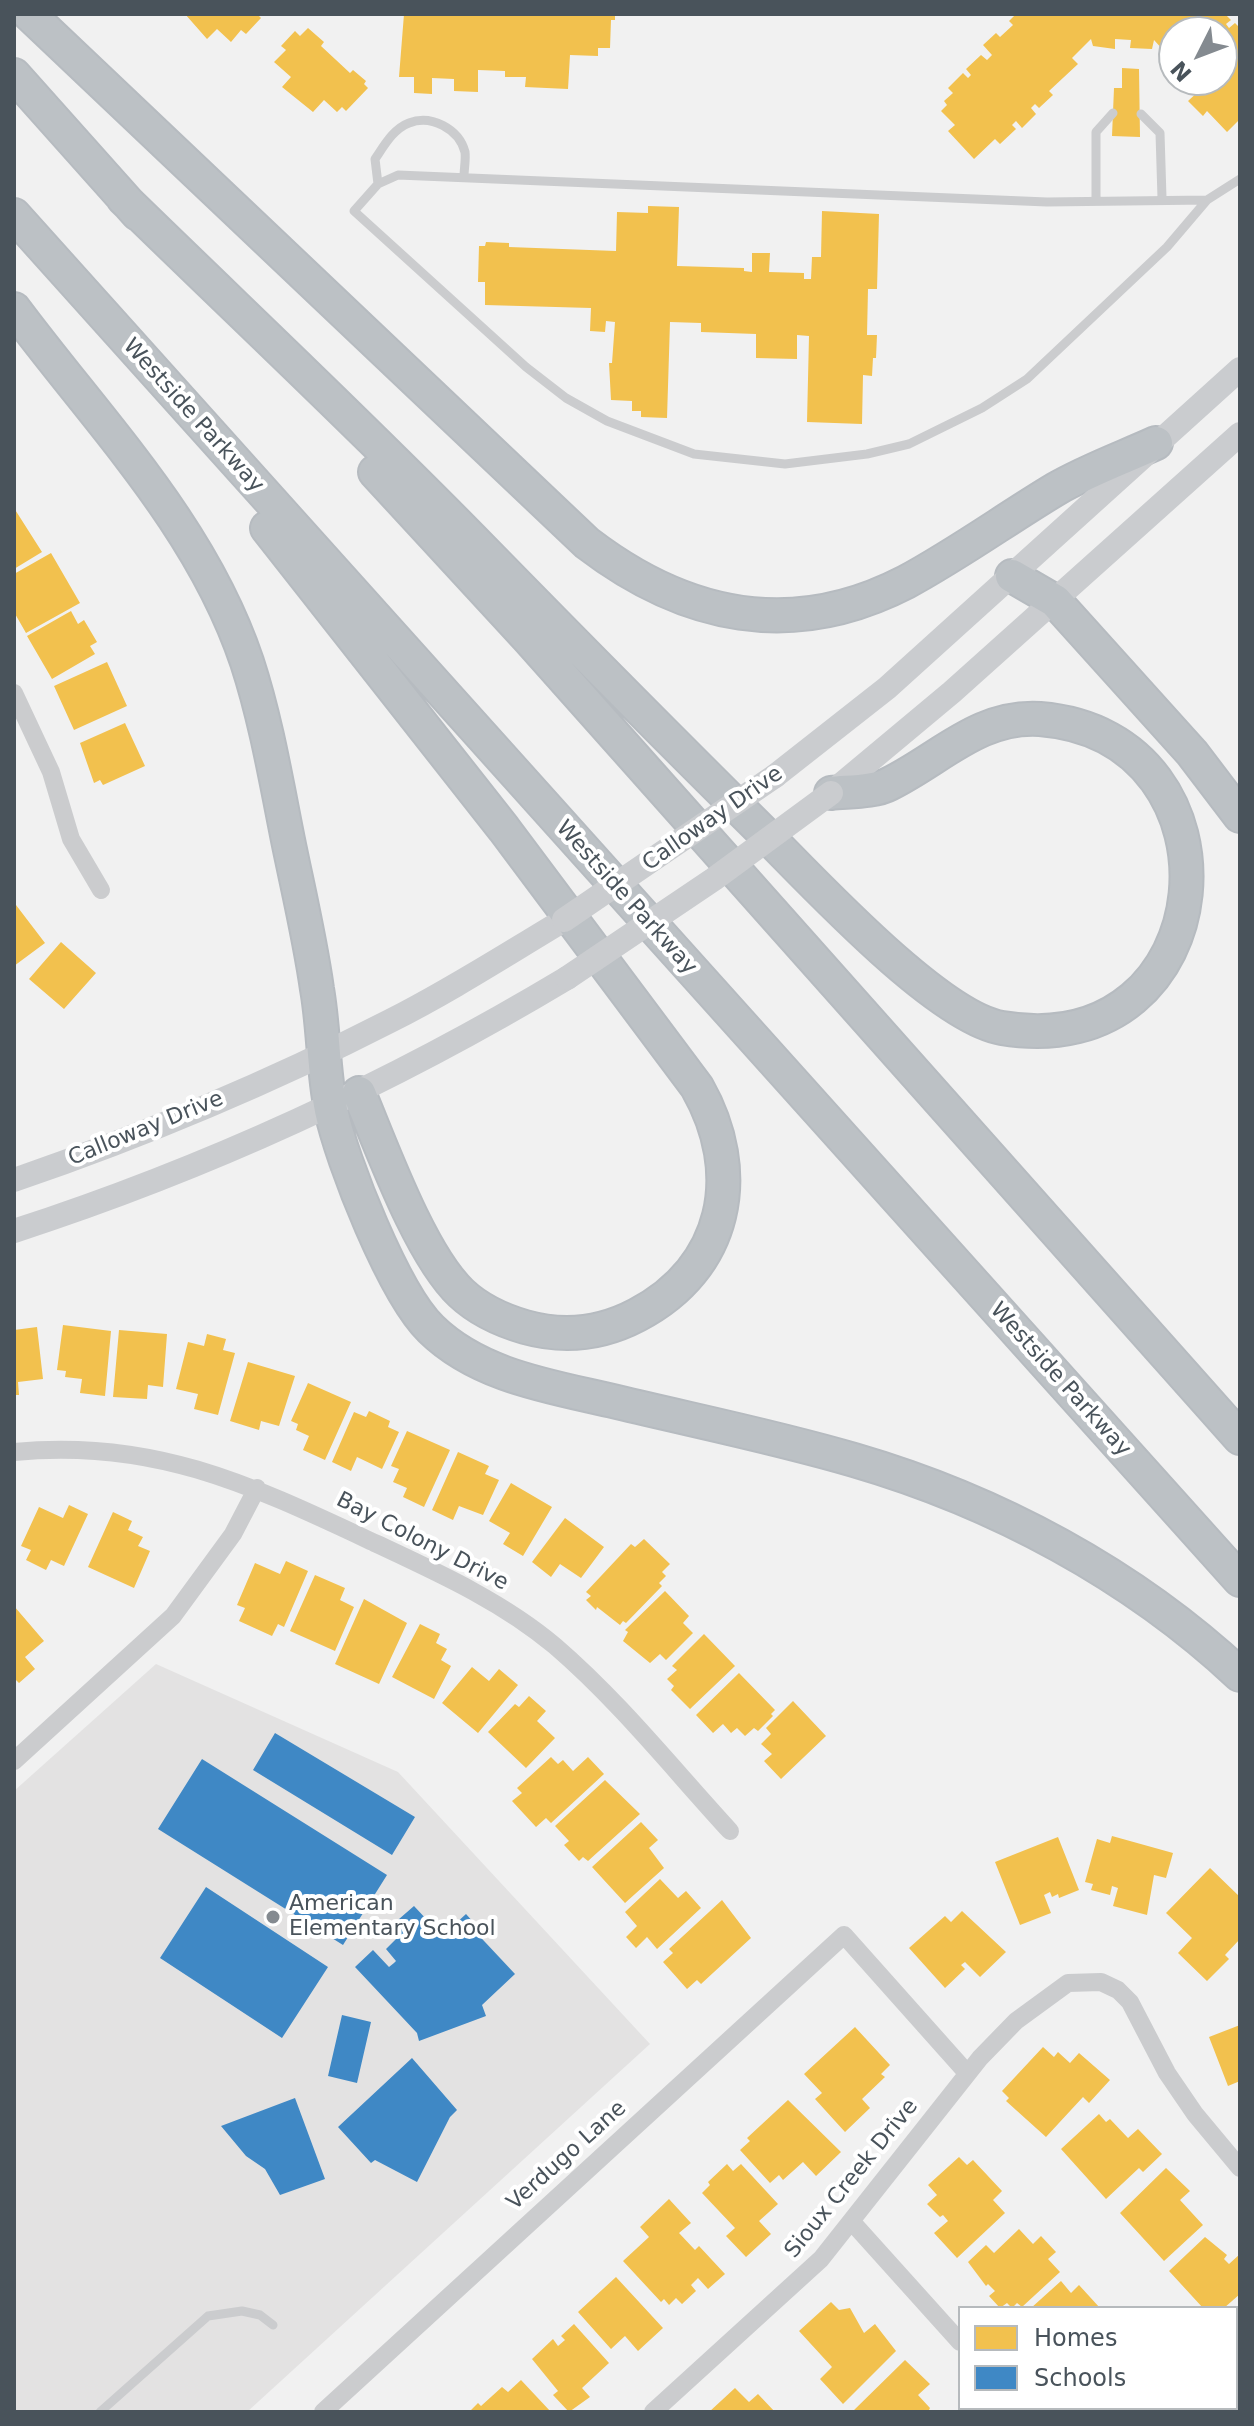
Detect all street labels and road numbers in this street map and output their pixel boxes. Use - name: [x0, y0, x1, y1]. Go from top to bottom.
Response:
- street label: Westside Parkway: [117, 334, 269, 498]
- street label: Calloway Drive: [638, 761, 788, 877]
- street label: Westside Parkway: [550, 816, 702, 980]
- street label: Calloway Drive: [65, 1086, 227, 1172]
- street label: Westside Parkway: [984, 1298, 1136, 1462]
- street label: Bay Colony Drive: [332, 1487, 512, 1597]
- street label: Sioux Creek Drive: [780, 2094, 924, 2264]
- street label: Verdugo Lane: [502, 2096, 632, 2216]

